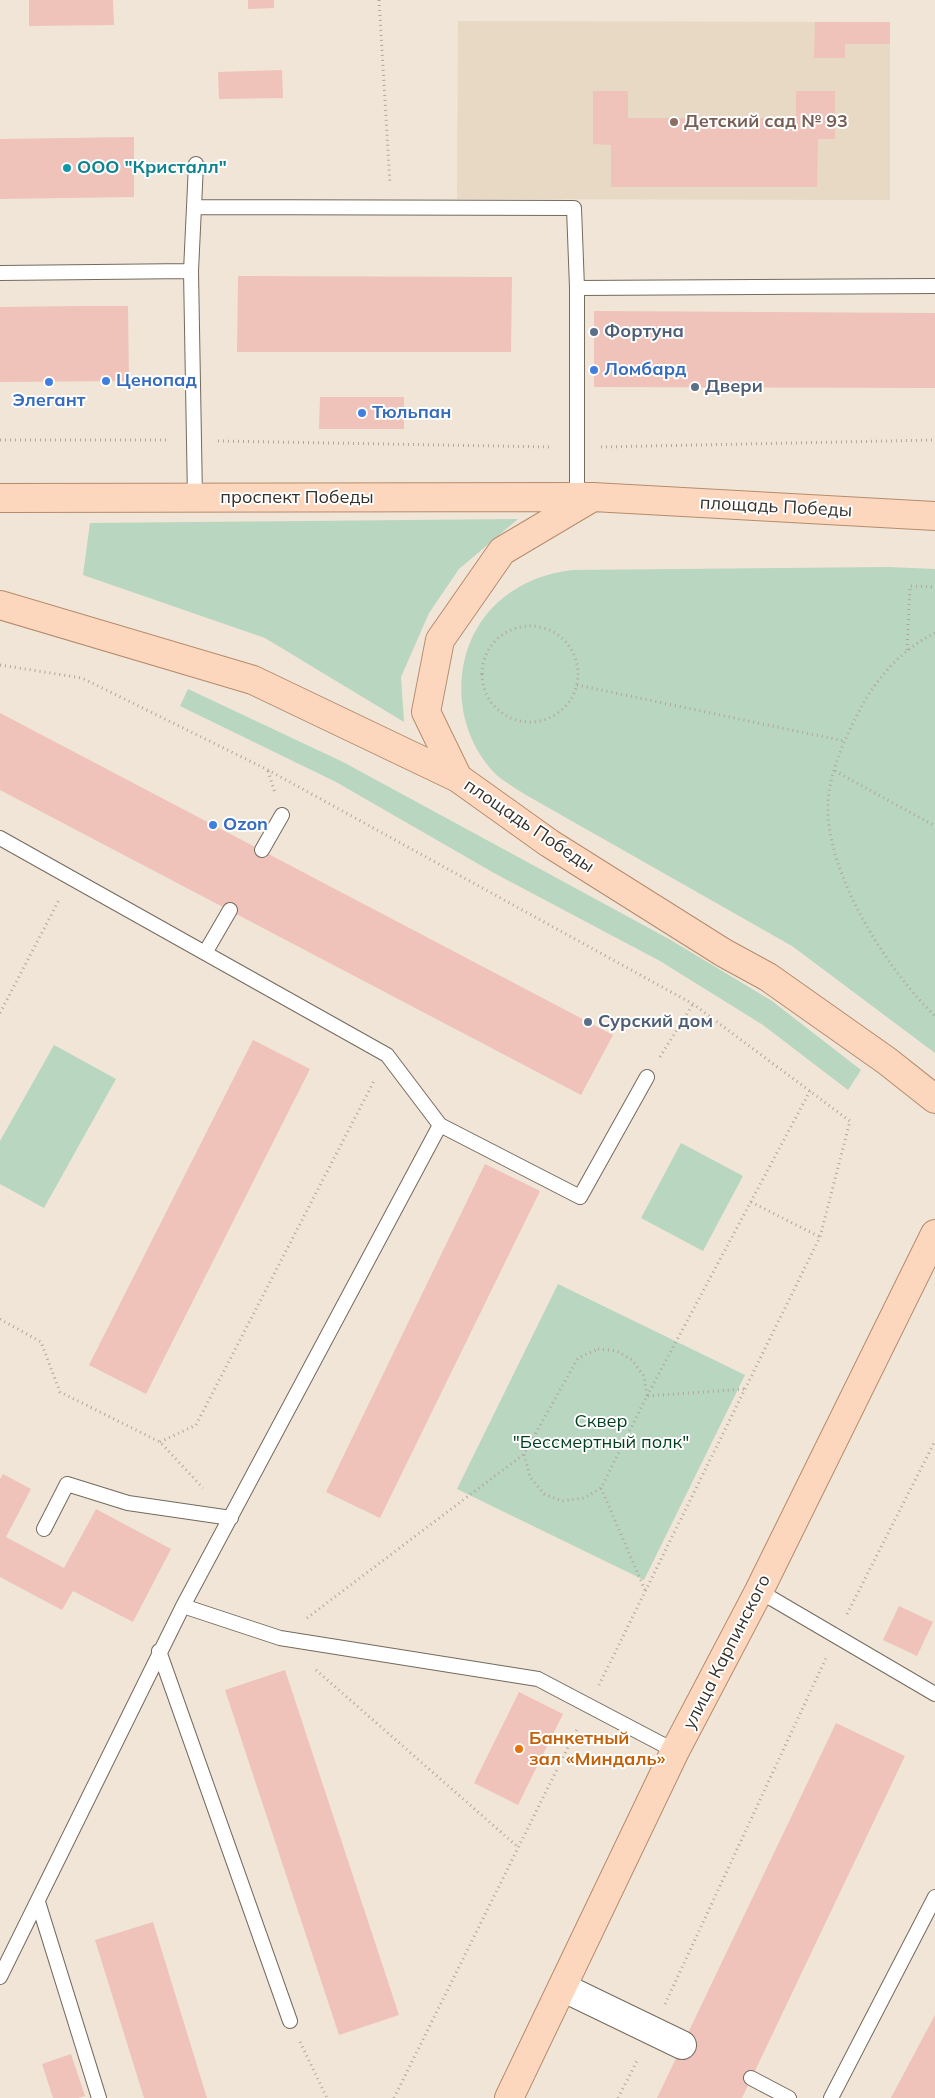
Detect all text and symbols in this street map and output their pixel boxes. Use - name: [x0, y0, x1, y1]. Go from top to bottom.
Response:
- place label: Детский сад № 93: [684, 111, 848, 133]
- marker: Детский сад № 93: [668, 116, 680, 128]
- place label: ООО "Кристалл": [77, 157, 227, 179]
- marker: ООО "Кристалл": [61, 162, 73, 174]
- place label: Фортуна: [604, 321, 684, 343]
- marker: Фортуна: [588, 326, 600, 338]
- place label: Ломбард: [604, 359, 687, 381]
- marker: Ломбард: [588, 364, 600, 376]
- place label: Ценопад: [116, 370, 197, 392]
- marker: Ценопад: [100, 375, 112, 387]
- marker: Элегант: [43, 376, 55, 388]
- place label: Двери: [705, 376, 763, 398]
- marker: Двери: [689, 381, 701, 393]
- place label: Элегант: [12, 390, 86, 412]
- place label: Тюльпан: [372, 402, 451, 424]
- marker: Тюльпан: [356, 407, 368, 419]
- street label: проспект Победы: [220, 487, 374, 509]
- street label: площадь Победы: [699, 492, 853, 522]
- street label: площадь Победы: [460, 774, 598, 878]
- place label: Ozon: [223, 814, 268, 836]
- marker: Ozon: [207, 819, 219, 831]
- place label: Сурский дом: [598, 1011, 713, 1033]
- marker: Сурский дом: [582, 1016, 594, 1028]
- park label: Сквер "Бессмертный полк": [513, 1411, 689, 1454]
- street label: улица Карпинского: [679, 1571, 775, 1733]
- place label: Банкетный зал «Миндаль»: [529, 1728, 666, 1770]
- marker: Банкетный зал «Миндаль»: [513, 1743, 525, 1755]

